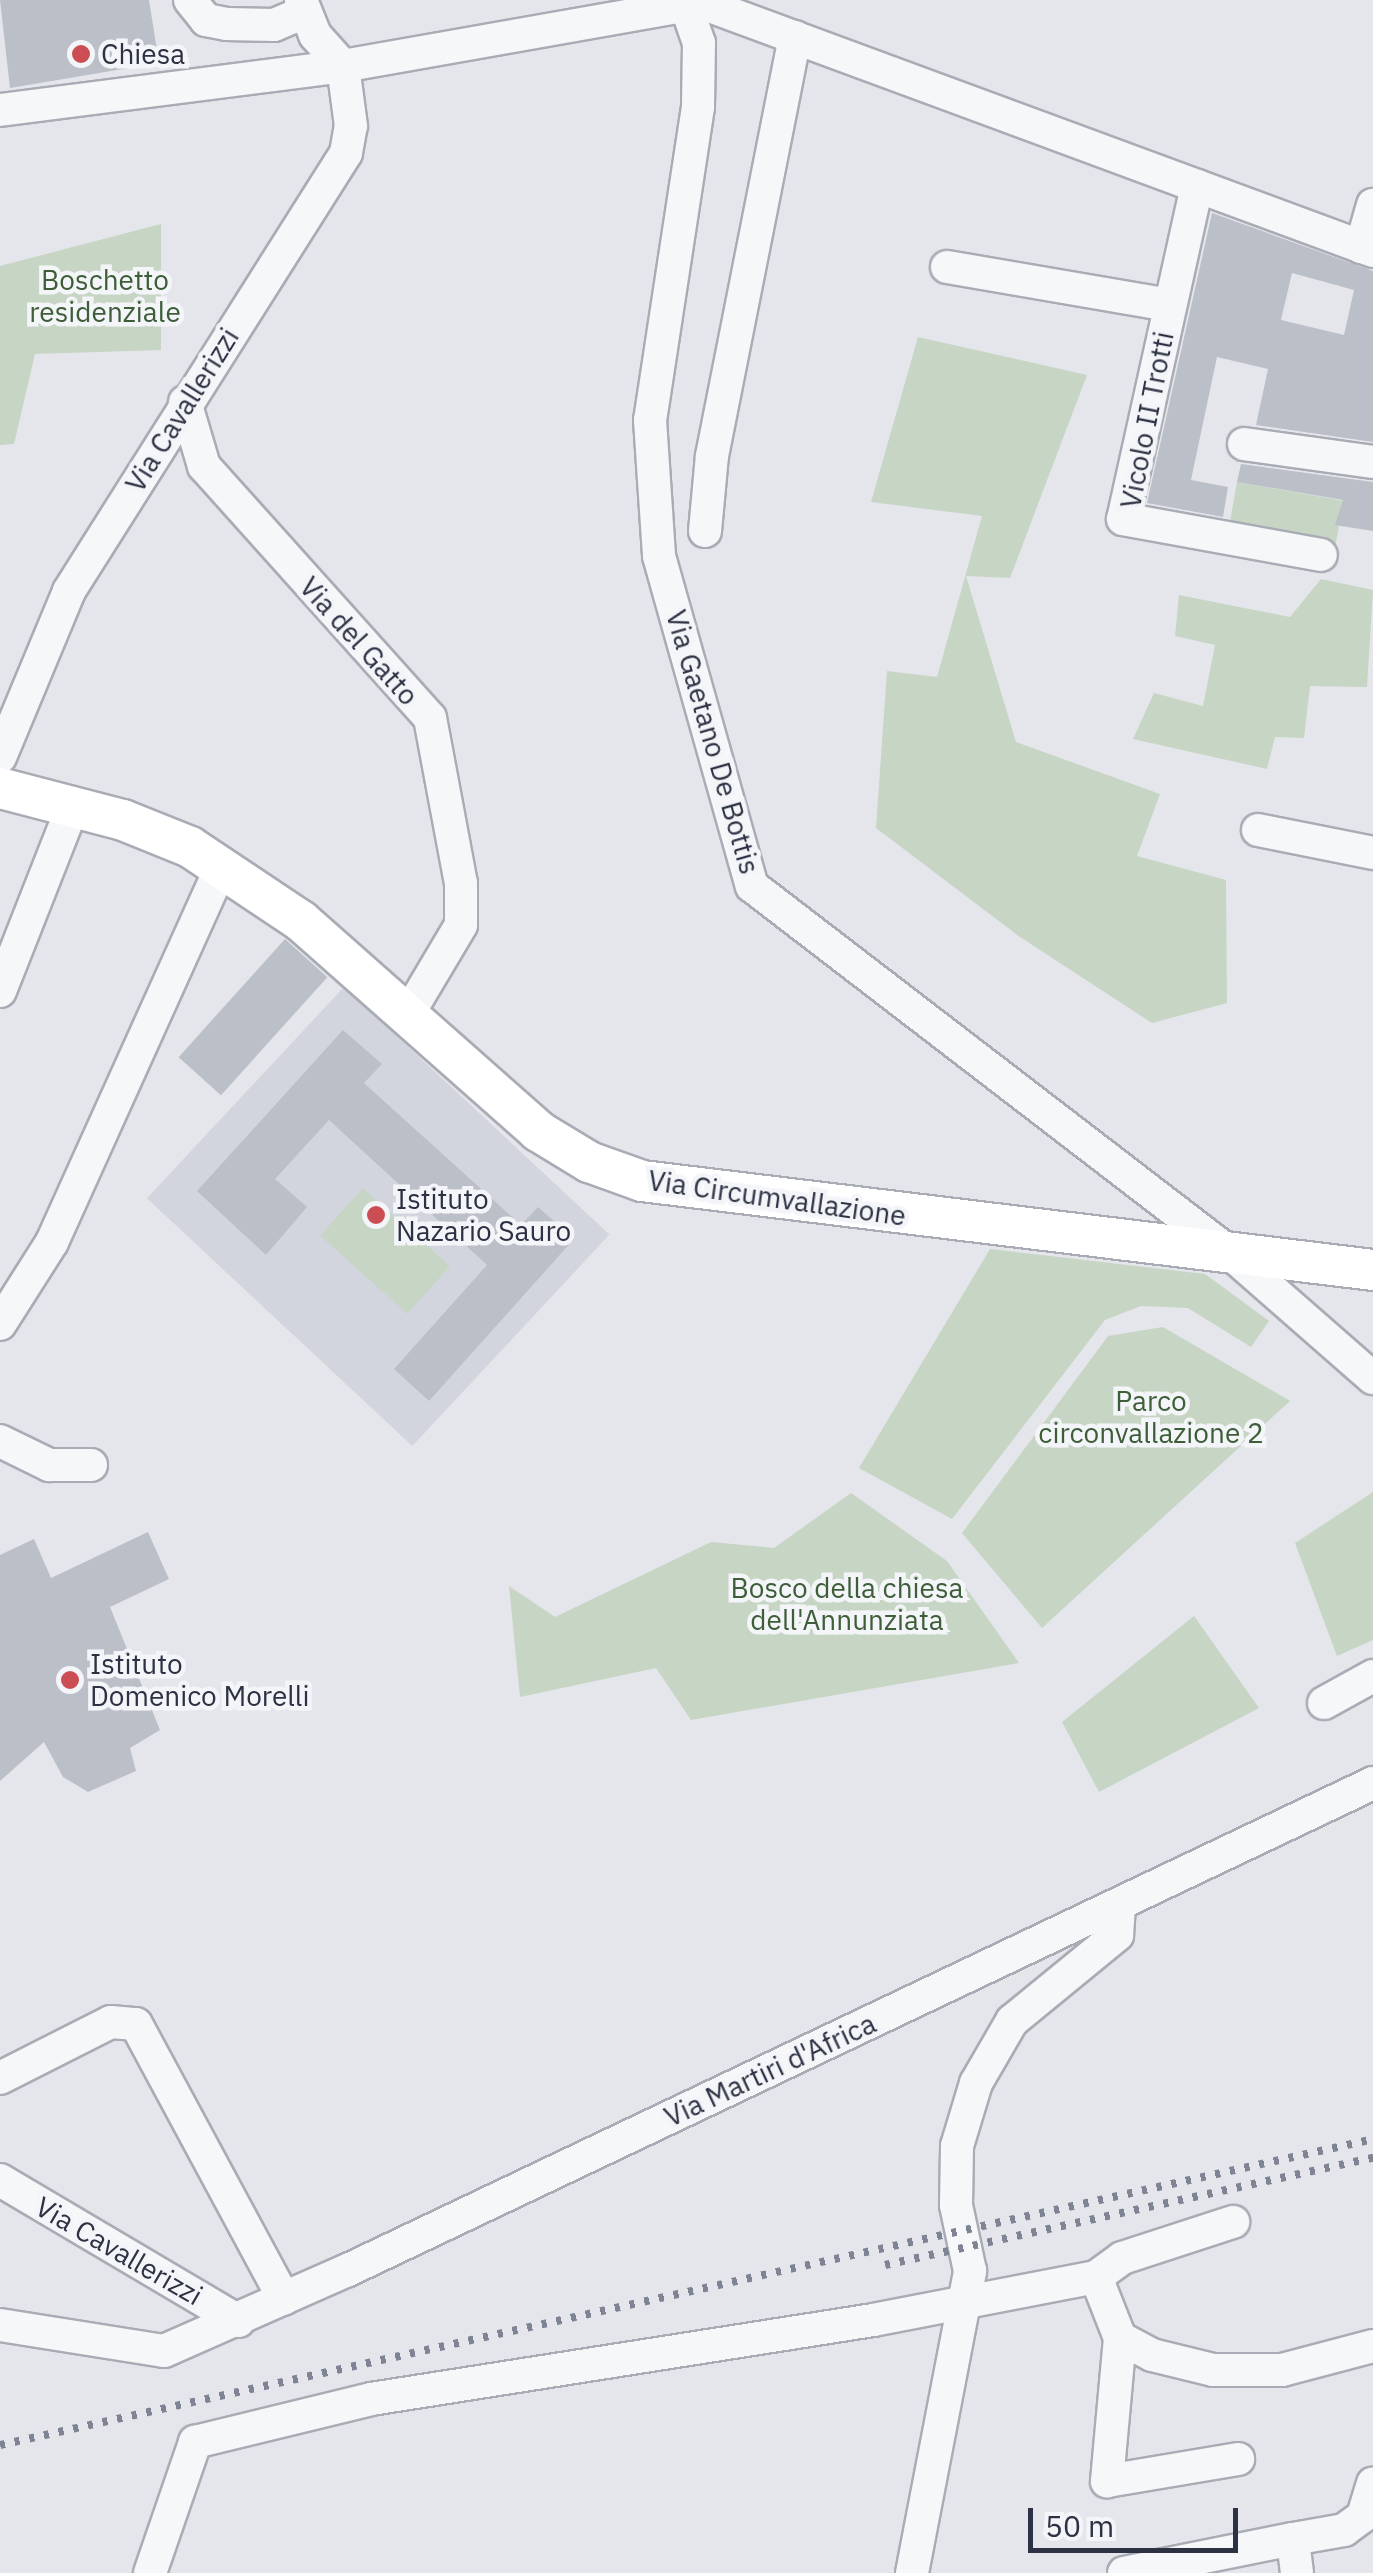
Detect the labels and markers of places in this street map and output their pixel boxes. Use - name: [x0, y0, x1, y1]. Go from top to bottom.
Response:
- place label: Chiesa: [101, 37, 185, 71]
- marker: Chiesa: [70, 43, 92, 65]
- place label: Istituto Nazario Sauro: [396, 1182, 571, 1248]
- marker: Istituto Nazario Sauro: [365, 1204, 387, 1226]
- place label: Istituto Domenico Morelli: [90, 1647, 309, 1713]
- marker: Istituto Domenico Morelli: [59, 1669, 81, 1691]

